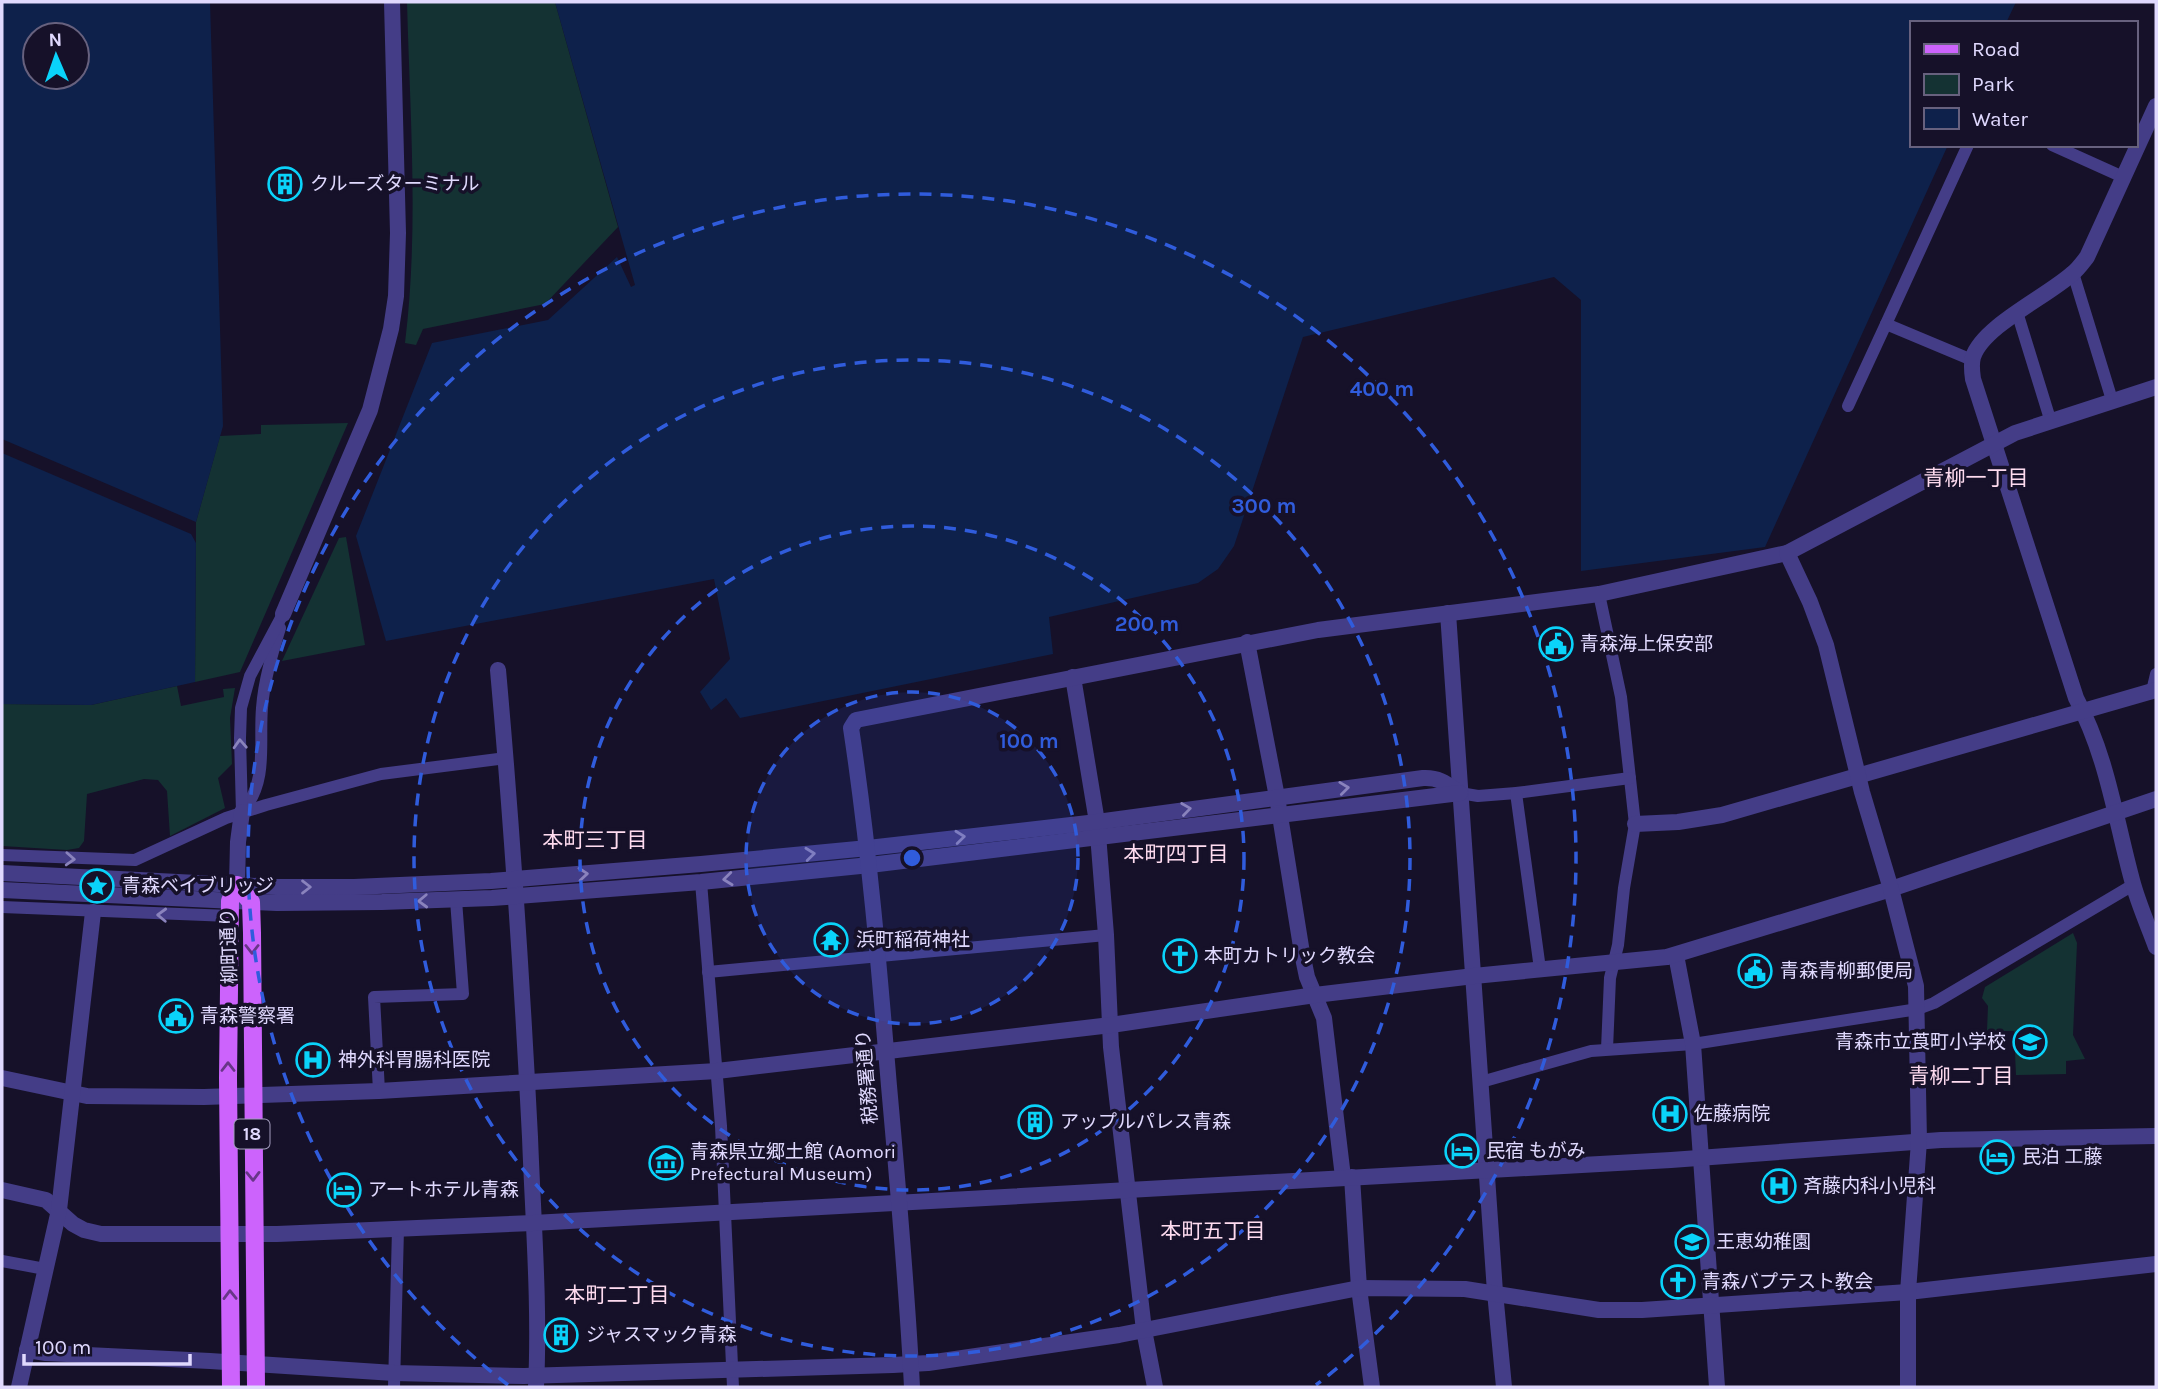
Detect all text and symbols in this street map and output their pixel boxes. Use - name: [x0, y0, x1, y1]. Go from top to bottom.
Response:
- north arrow: [21, 21, 91, 91]
- legend: [1910, 21, 2137, 147]
- text: N: [48, 29, 63, 51]
- text: Road: [1972, 37, 2020, 61]
- text: Park: [1972, 72, 2015, 96]
- text: Water: [1972, 107, 2028, 131]
- building icon: クルーズターミナル: [266, 165, 304, 203]
- place label: クルーズターミナル: [310, 173, 479, 195]
- text: 400 m: [1350, 377, 1414, 401]
- district label: 青柳一丁目: [1924, 466, 2029, 490]
- text: 300 m: [1232, 494, 1296, 518]
- text: 200 m: [1115, 612, 1179, 636]
- public building icon: 青森海上保安部: [1537, 625, 1575, 663]
- place label: 青森海上保安部: [1580, 633, 1713, 655]
- text: 100 m: [999, 729, 1059, 753]
- one-way arrow: [233, 739, 248, 750]
- one-way arrow: [1338, 781, 1350, 796]
- one-way arrow: [1180, 802, 1191, 817]
- district label: 本町三丁目: [543, 828, 648, 852]
- one-way arrow: [954, 830, 966, 845]
- district label: 本町四丁目: [1124, 842, 1229, 866]
- one-way arrow: [804, 846, 816, 861]
- centre of rings: [900, 846, 924, 870]
- one-way arrow: [65, 851, 76, 866]
- place icon: 青森ベイブリッジ: [78, 867, 116, 905]
- one-way arrow: [578, 867, 589, 882]
- one-way arrow: [723, 871, 734, 886]
- place label: 青森ベイブリッジ: [122, 875, 274, 897]
- one-way arrow: [301, 879, 311, 895]
- one-way arrow: [417, 893, 428, 908]
- one-way arrow: [156, 907, 167, 922]
- street label: 柳町通り: [217, 908, 241, 984]
- temple icon: 浜町稲荷神社: [812, 921, 850, 959]
- place label: 浜町稲荷神社: [856, 929, 970, 951]
- church icon: 本町カトリック教会: [1161, 937, 1199, 975]
- one-way arrow: [244, 944, 260, 954]
- place label: 本町カトリック教会: [1204, 945, 1375, 967]
- public building icon: 青森青柳郵便局: [1736, 952, 1774, 990]
- place label: 青森青柳郵便局: [1780, 960, 1913, 982]
- public building icon: 青森警察署: [157, 997, 195, 1035]
- place label: 青森警察署: [200, 1005, 295, 1027]
- school or university icon: 青森市立莨町小学校: [2011, 1023, 2049, 1061]
- street label: 税務署通り: [852, 1029, 882, 1125]
- place label: 青森市立莨町小学校: [1835, 1031, 2006, 1053]
- hospital icon: 神外科胃腸科医院: [294, 1041, 332, 1079]
- place label: 神外科胃腸科医院: [338, 1049, 490, 1071]
- one-way arrow: [220, 1061, 236, 1072]
- district label: 青柳二丁目: [1909, 1064, 2014, 1088]
- hospital icon: 佐藤病院: [1651, 1095, 1689, 1133]
- building icon: アップルパレス青森: [1016, 1103, 1054, 1141]
- place label: 佐藤病院: [1694, 1103, 1770, 1125]
- place label: アップルパレス青森: [1060, 1111, 1231, 1133]
- road number: 18: [234, 1120, 270, 1148]
- hotel icon: 民宿 もがみ: [1443, 1132, 1481, 1170]
- hotel icon: 民泊 工藤: [1978, 1138, 2016, 1176]
- place label: 民宿 もがみ: [1486, 1140, 1586, 1162]
- place label: 青森県立郷土館 (Aomori Prefectural Museum): [690, 1141, 896, 1185]
- museum icon: 青森県立郷土館 (Aomori Prefectural Museum): [647, 1144, 685, 1182]
- place label: 民泊 工藤: [2022, 1146, 2103, 1168]
- hospital icon: 斉藤内科小児科: [1760, 1167, 1798, 1205]
- one-way arrow: [245, 1171, 261, 1182]
- hotel icon: アートホテル青森: [325, 1171, 363, 1209]
- place label: 斉藤内科小児科: [1803, 1175, 1936, 1197]
- place label: アートホテル青森: [368, 1179, 519, 1201]
- district label: 本町五丁目: [1161, 1219, 1266, 1243]
- school or university icon: 王恵幼稚園: [1673, 1223, 1711, 1261]
- place label: 王恵幼稚園: [1716, 1231, 1811, 1253]
- church icon: 青森バプテスト教会: [1659, 1263, 1697, 1301]
- place label: 青森バプテスト教会: [1702, 1271, 1873, 1293]
- district label: 本町二丁目: [565, 1283, 670, 1307]
- one-way arrow: [222, 1289, 238, 1299]
- building icon: ジャスマック青森: [542, 1316, 580, 1354]
- scale bar: [24, 1322, 191, 1366]
- place label: ジャスマック青森: [586, 1324, 736, 1346]
- text: 100 m: [35, 1335, 92, 1359]

